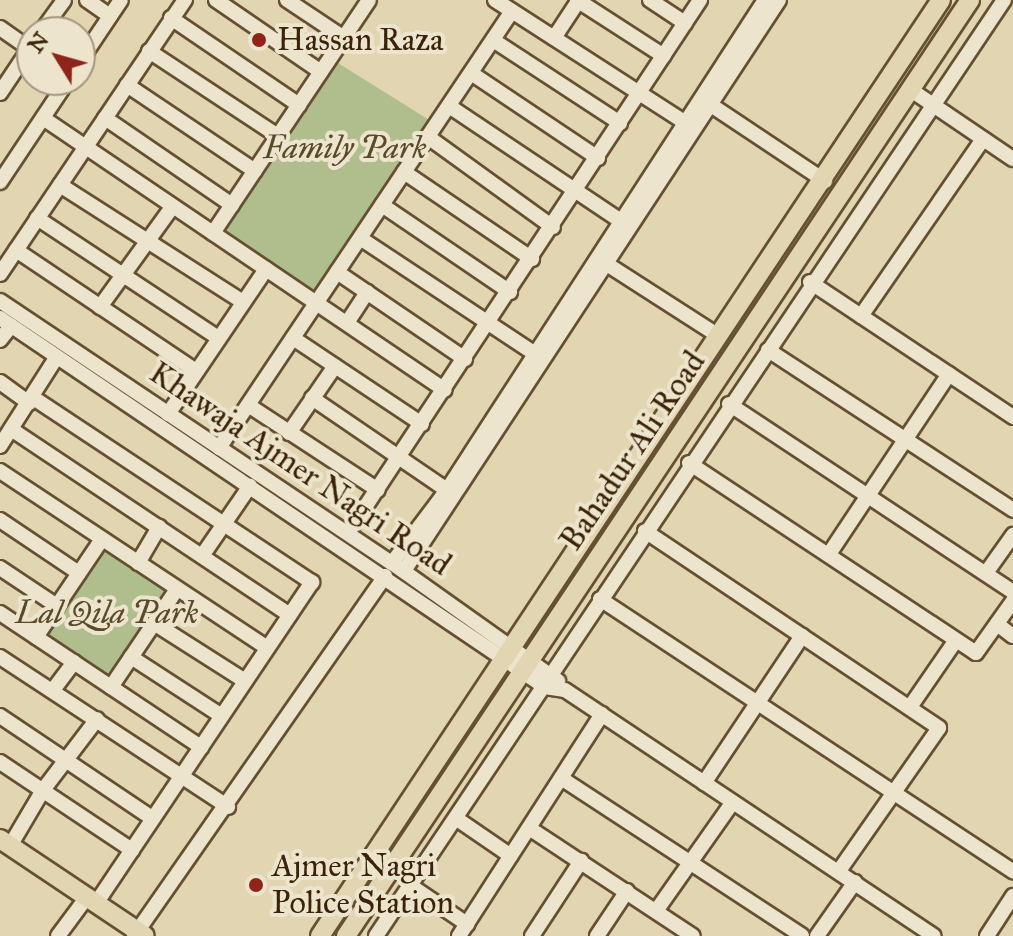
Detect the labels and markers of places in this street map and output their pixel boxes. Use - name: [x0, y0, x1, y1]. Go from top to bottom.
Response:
- place label: Hassan Raza: [277, 21, 444, 59]
- marker: Hassan Raza: [248, 29, 270, 51]
- place label: Ajmer Nagri Police Station: [272, 848, 454, 923]
- marker: Ajmer Nagri Police Station: [247, 876, 265, 894]

